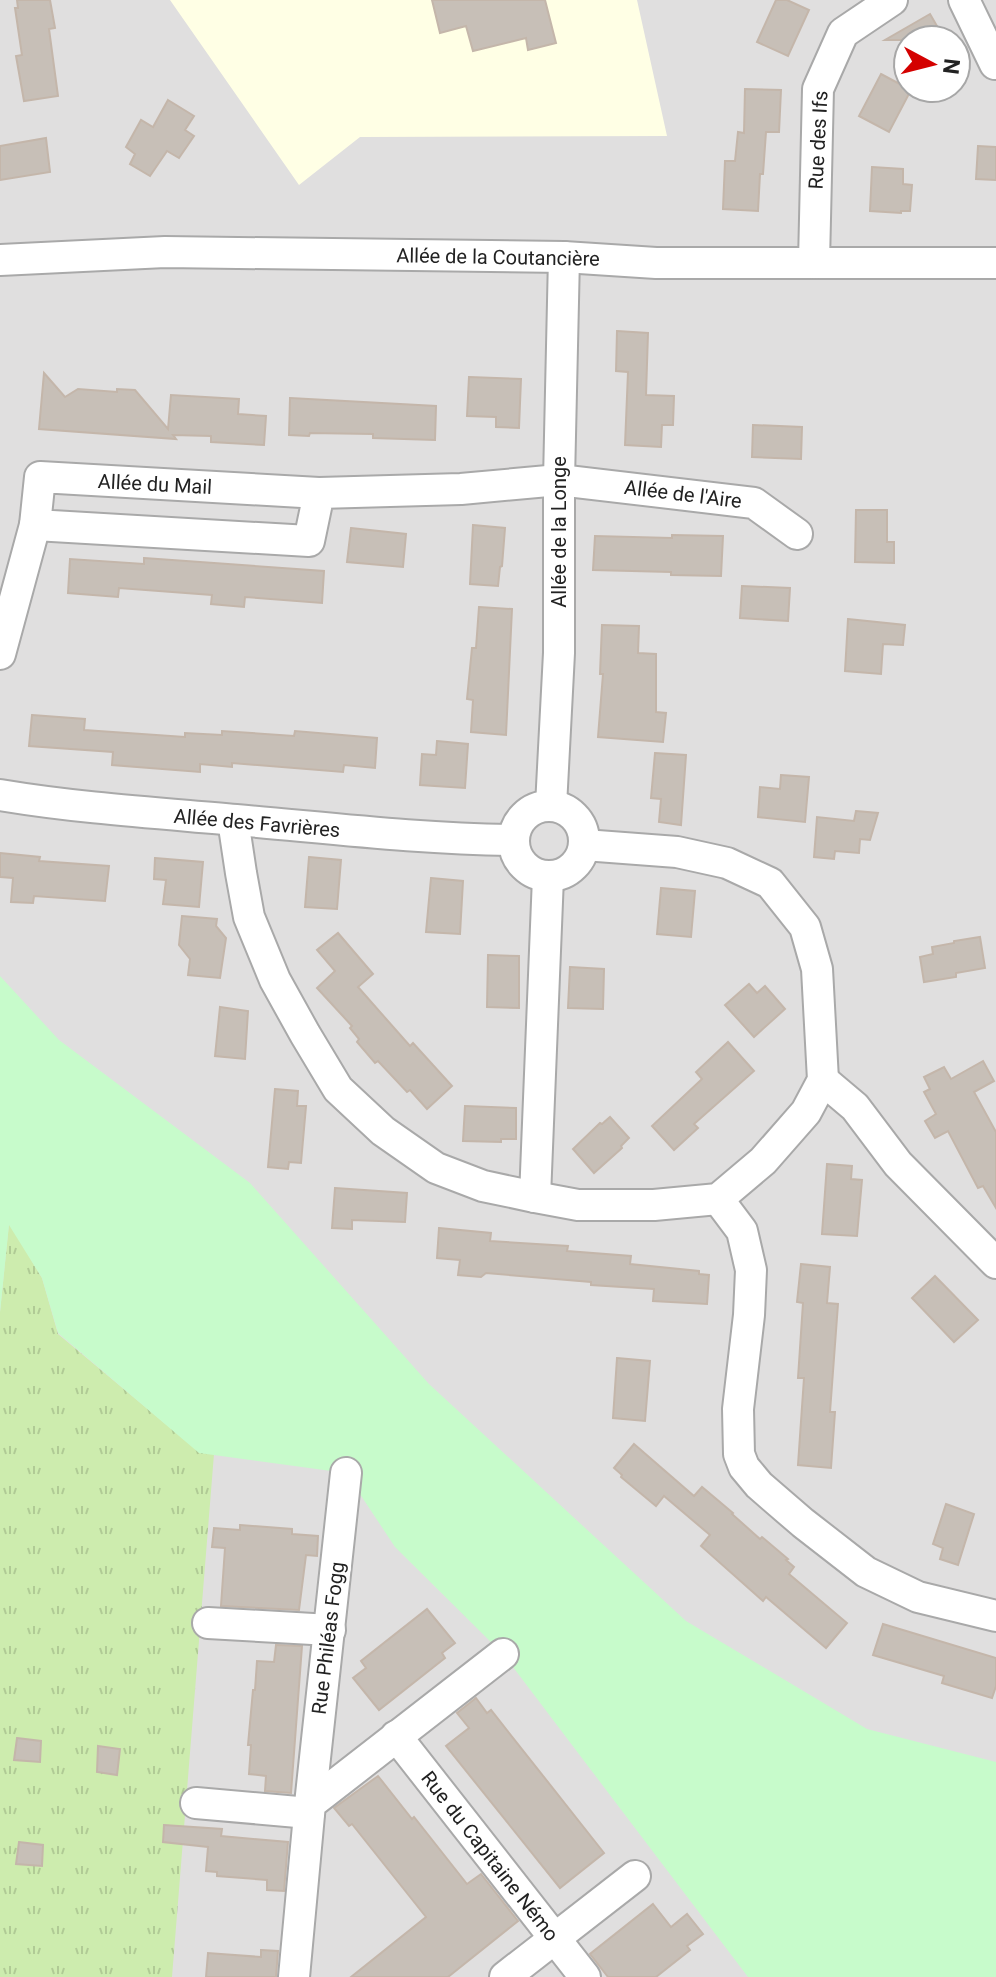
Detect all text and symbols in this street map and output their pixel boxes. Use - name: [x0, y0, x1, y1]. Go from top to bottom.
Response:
- north arrow: [892, 24, 972, 104]
- text: N: [938, 57, 965, 76]
- street label: Rue des Ifs: [803, 90, 833, 190]
- street label: Allée de la Coutancière: [396, 243, 600, 271]
- street label: Allée de la Longe: [547, 456, 571, 608]
- street label: Allée du Mail: [97, 469, 213, 499]
- street label: Allée de l'Aire: [623, 475, 743, 513]
- street label: Allée des Favrières: [173, 804, 341, 842]
- street label: Rue Philéas Fogg: [307, 1560, 349, 1716]
- street label: Rue du Capitaine Némo: [416, 1766, 564, 1946]

